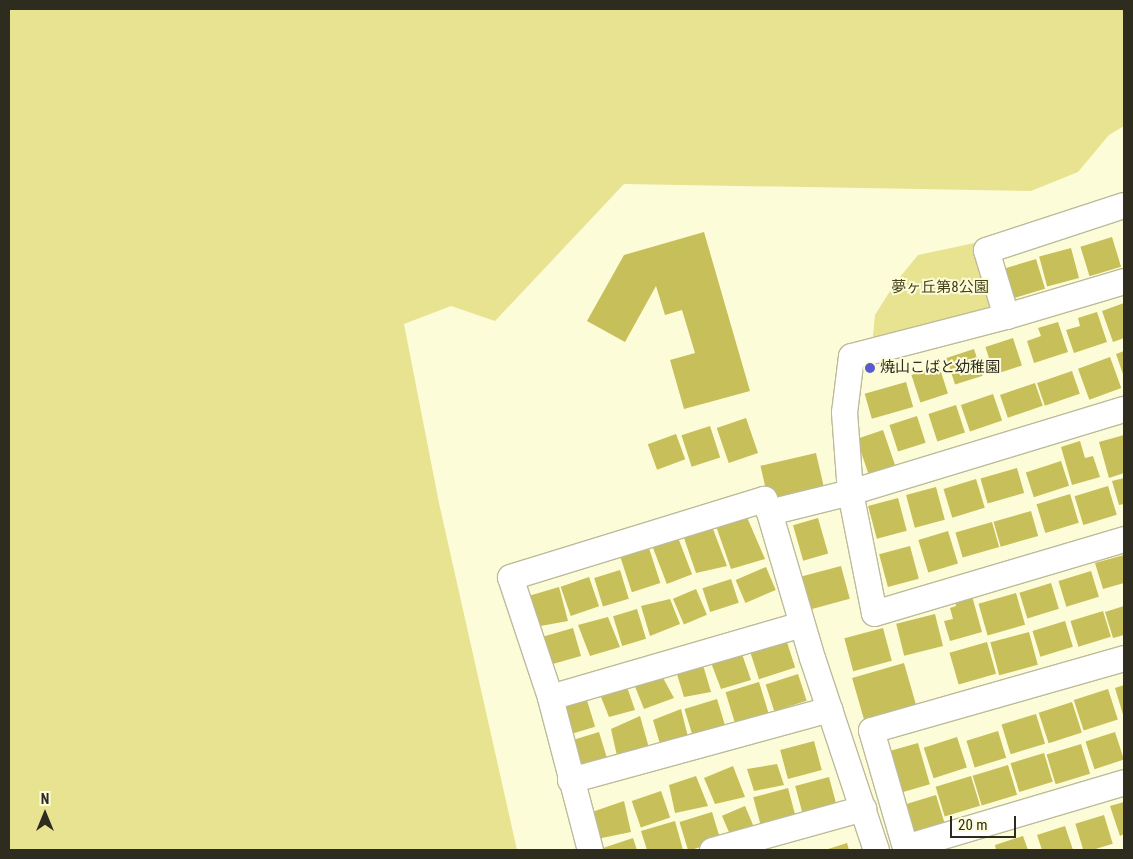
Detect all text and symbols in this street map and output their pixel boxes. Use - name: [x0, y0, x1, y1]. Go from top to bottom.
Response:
- park label: 夢ヶ丘第8公園: [891, 279, 989, 297]
- place label: 焼山こばと幼稚園: [880, 359, 1000, 377]
- marker: 焼山こばと幼稚園: [864, 362, 876, 374]
- north arrow: [20, 789, 70, 839]
- text: N: [41, 791, 49, 807]
- scale bar: [953, 806, 1019, 838]
- text: 20 m: [958, 816, 988, 834]

